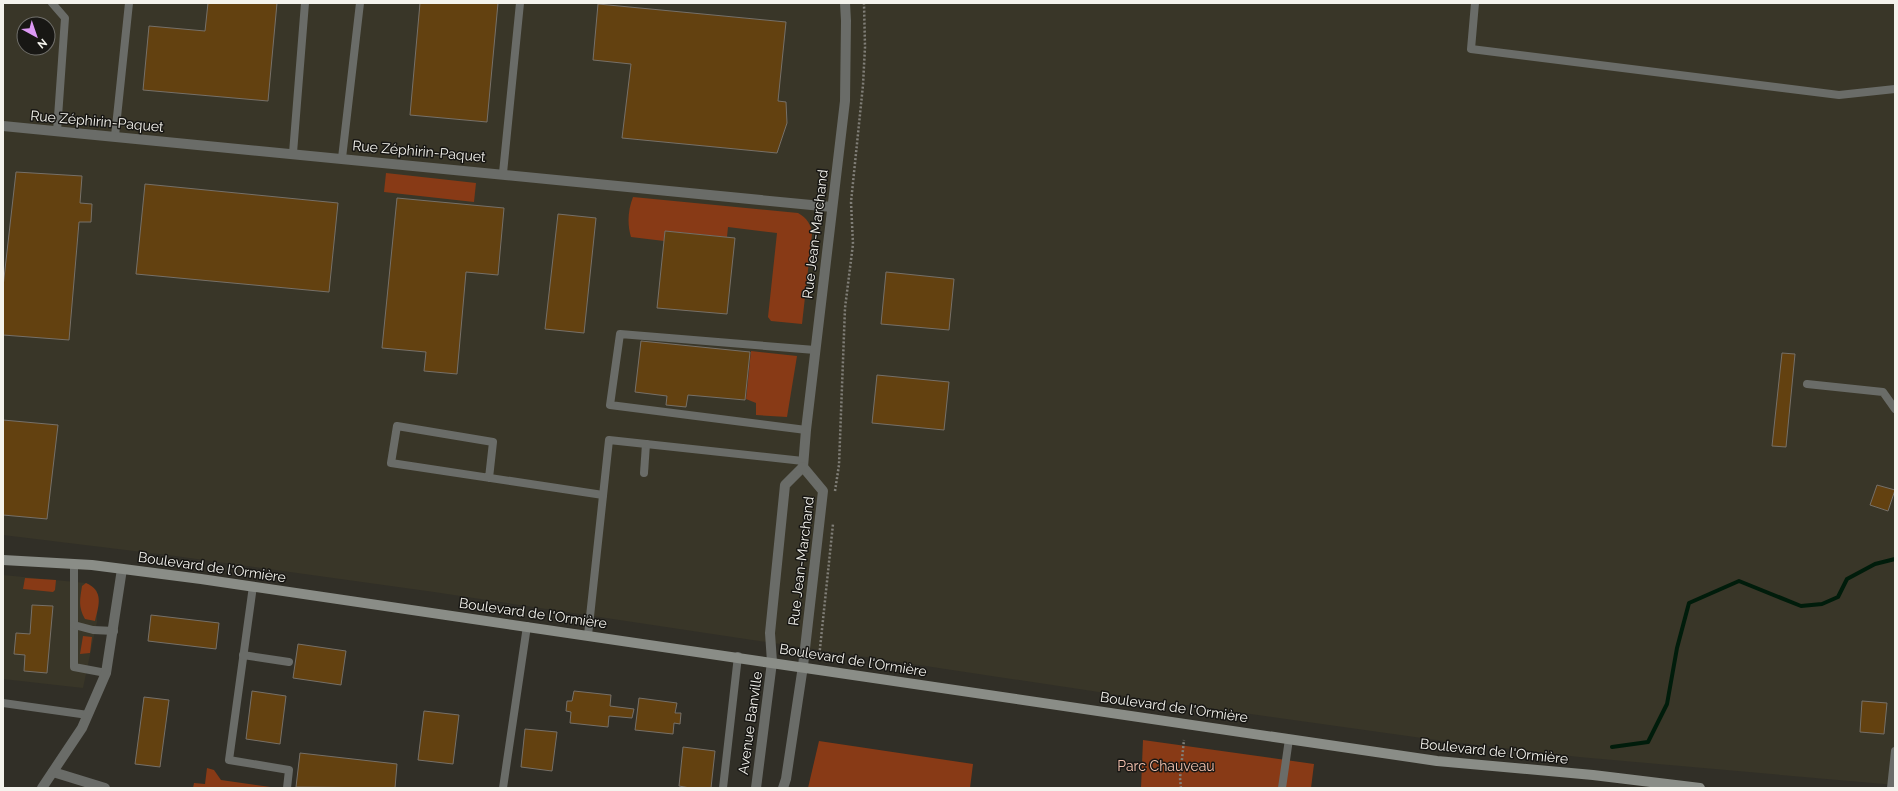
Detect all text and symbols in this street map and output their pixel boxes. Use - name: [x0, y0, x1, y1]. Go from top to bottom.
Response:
- north arrow: [16, 16, 56, 56]
- text: N: [35, 36, 50, 51]
- street label: Rue Zéphirin-Paquet: [30, 107, 165, 135]
- street label: Rue Zéphirin-Paquet: [352, 137, 487, 165]
- street label: Rue Jean-Marchand: [799, 168, 831, 300]
- street label: Rue Jean-Marchand: [785, 495, 817, 627]
- street label: Boulevard de l'Ormière: [137, 549, 287, 585]
- street label: Boulevard de l'Ormière: [458, 595, 608, 631]
- street label: Boulevard de l'Ormière: [778, 640, 928, 680]
- street label: Avenue Banville: [735, 670, 765, 776]
- street label: Boulevard de l'Ormière: [1099, 689, 1249, 725]
- street label: Boulevard de l'Ormière: [1419, 735, 1569, 767]
- park label: Parc Chauveau: [1117, 758, 1215, 774]

